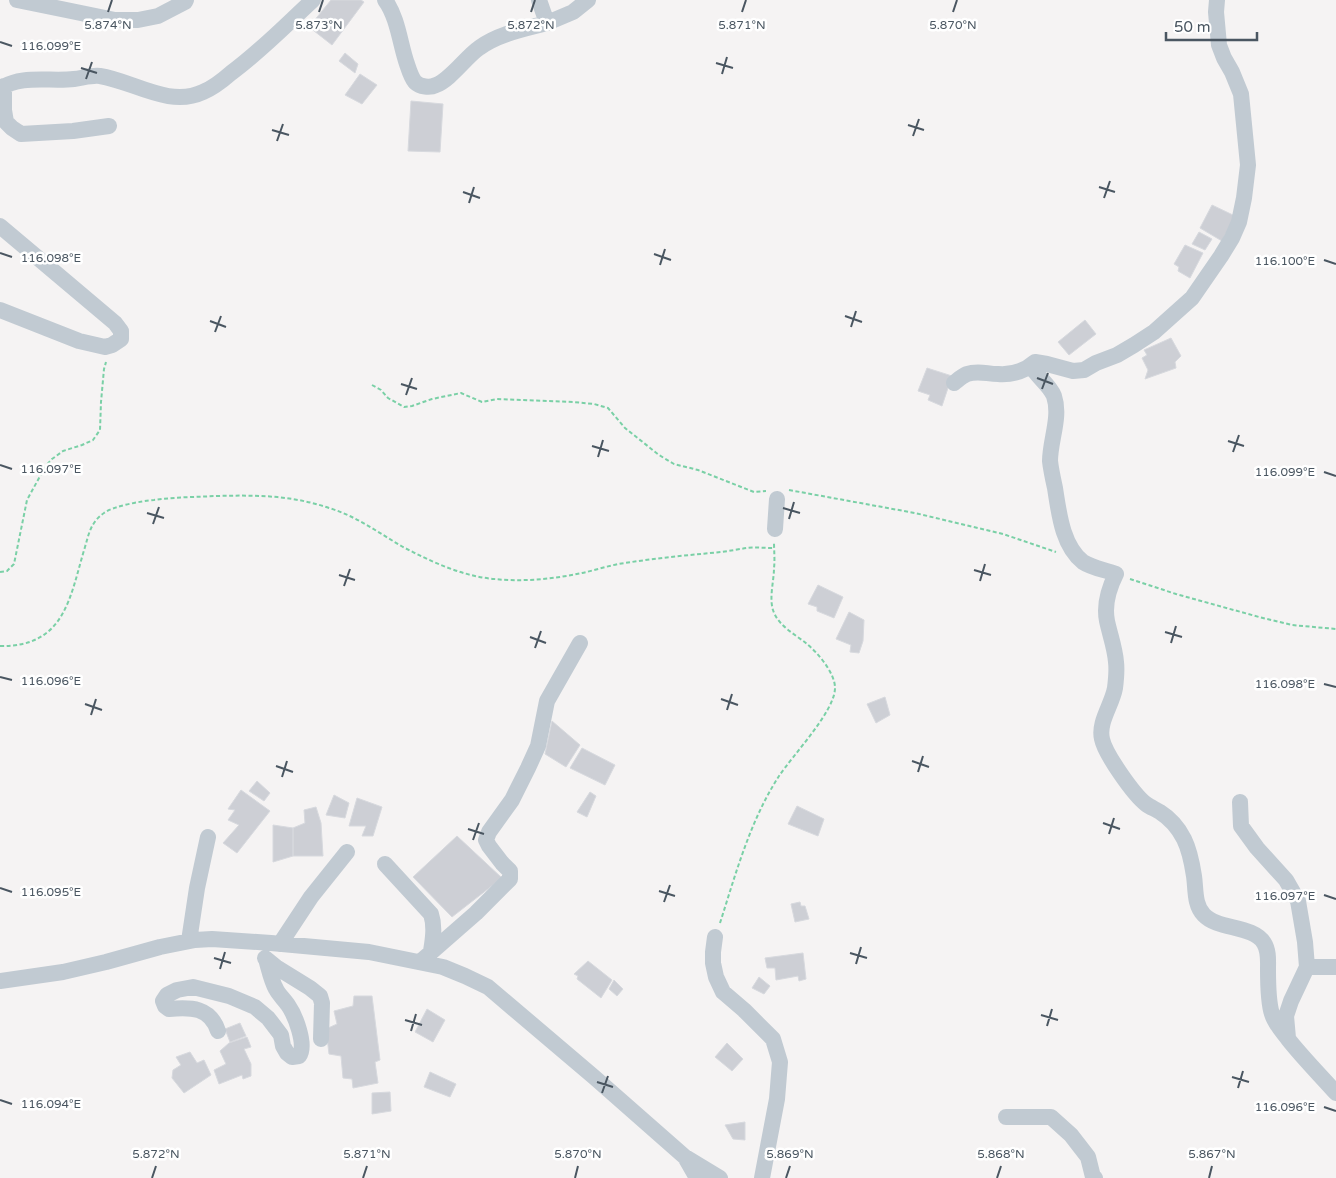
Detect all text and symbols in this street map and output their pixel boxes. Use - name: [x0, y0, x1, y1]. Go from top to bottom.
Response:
- scale bar: [1166, 10, 1257, 42]
- text: 5.874°N: [84, 18, 132, 32]
- text: 5.873°N: [295, 18, 343, 32]
- text: 5.872°N: [507, 18, 555, 32]
- text: 5.871°N: [718, 18, 766, 32]
- text: 5.870°N: [929, 18, 977, 32]
- text: 50 m: [1174, 18, 1211, 36]
- text: 116.099°E: [21, 39, 82, 53]
- text: 116.098°E: [21, 251, 82, 265]
- text: 116.100°E: [1255, 254, 1316, 268]
- text: 116.097°E: [21, 462, 82, 476]
- text: 116.099°E: [1255, 465, 1316, 479]
- text: 116.096°E: [21, 674, 82, 688]
- text: 116.098°E: [1255, 677, 1316, 691]
- text: 116.095°E: [21, 885, 81, 899]
- text: 116.097°E: [1255, 889, 1316, 903]
- text: 116.094°E: [21, 1097, 82, 1111]
- text: 116.096°E: [1255, 1100, 1316, 1114]
- text: 5.872°N: [132, 1147, 180, 1161]
- text: 5.871°N: [343, 1147, 391, 1161]
- text: 5.870°N: [554, 1147, 602, 1161]
- text: 5.869°N: [766, 1147, 814, 1161]
- text: 5.868°N: [977, 1147, 1025, 1161]
- text: 5.867°N: [1188, 1147, 1236, 1161]

